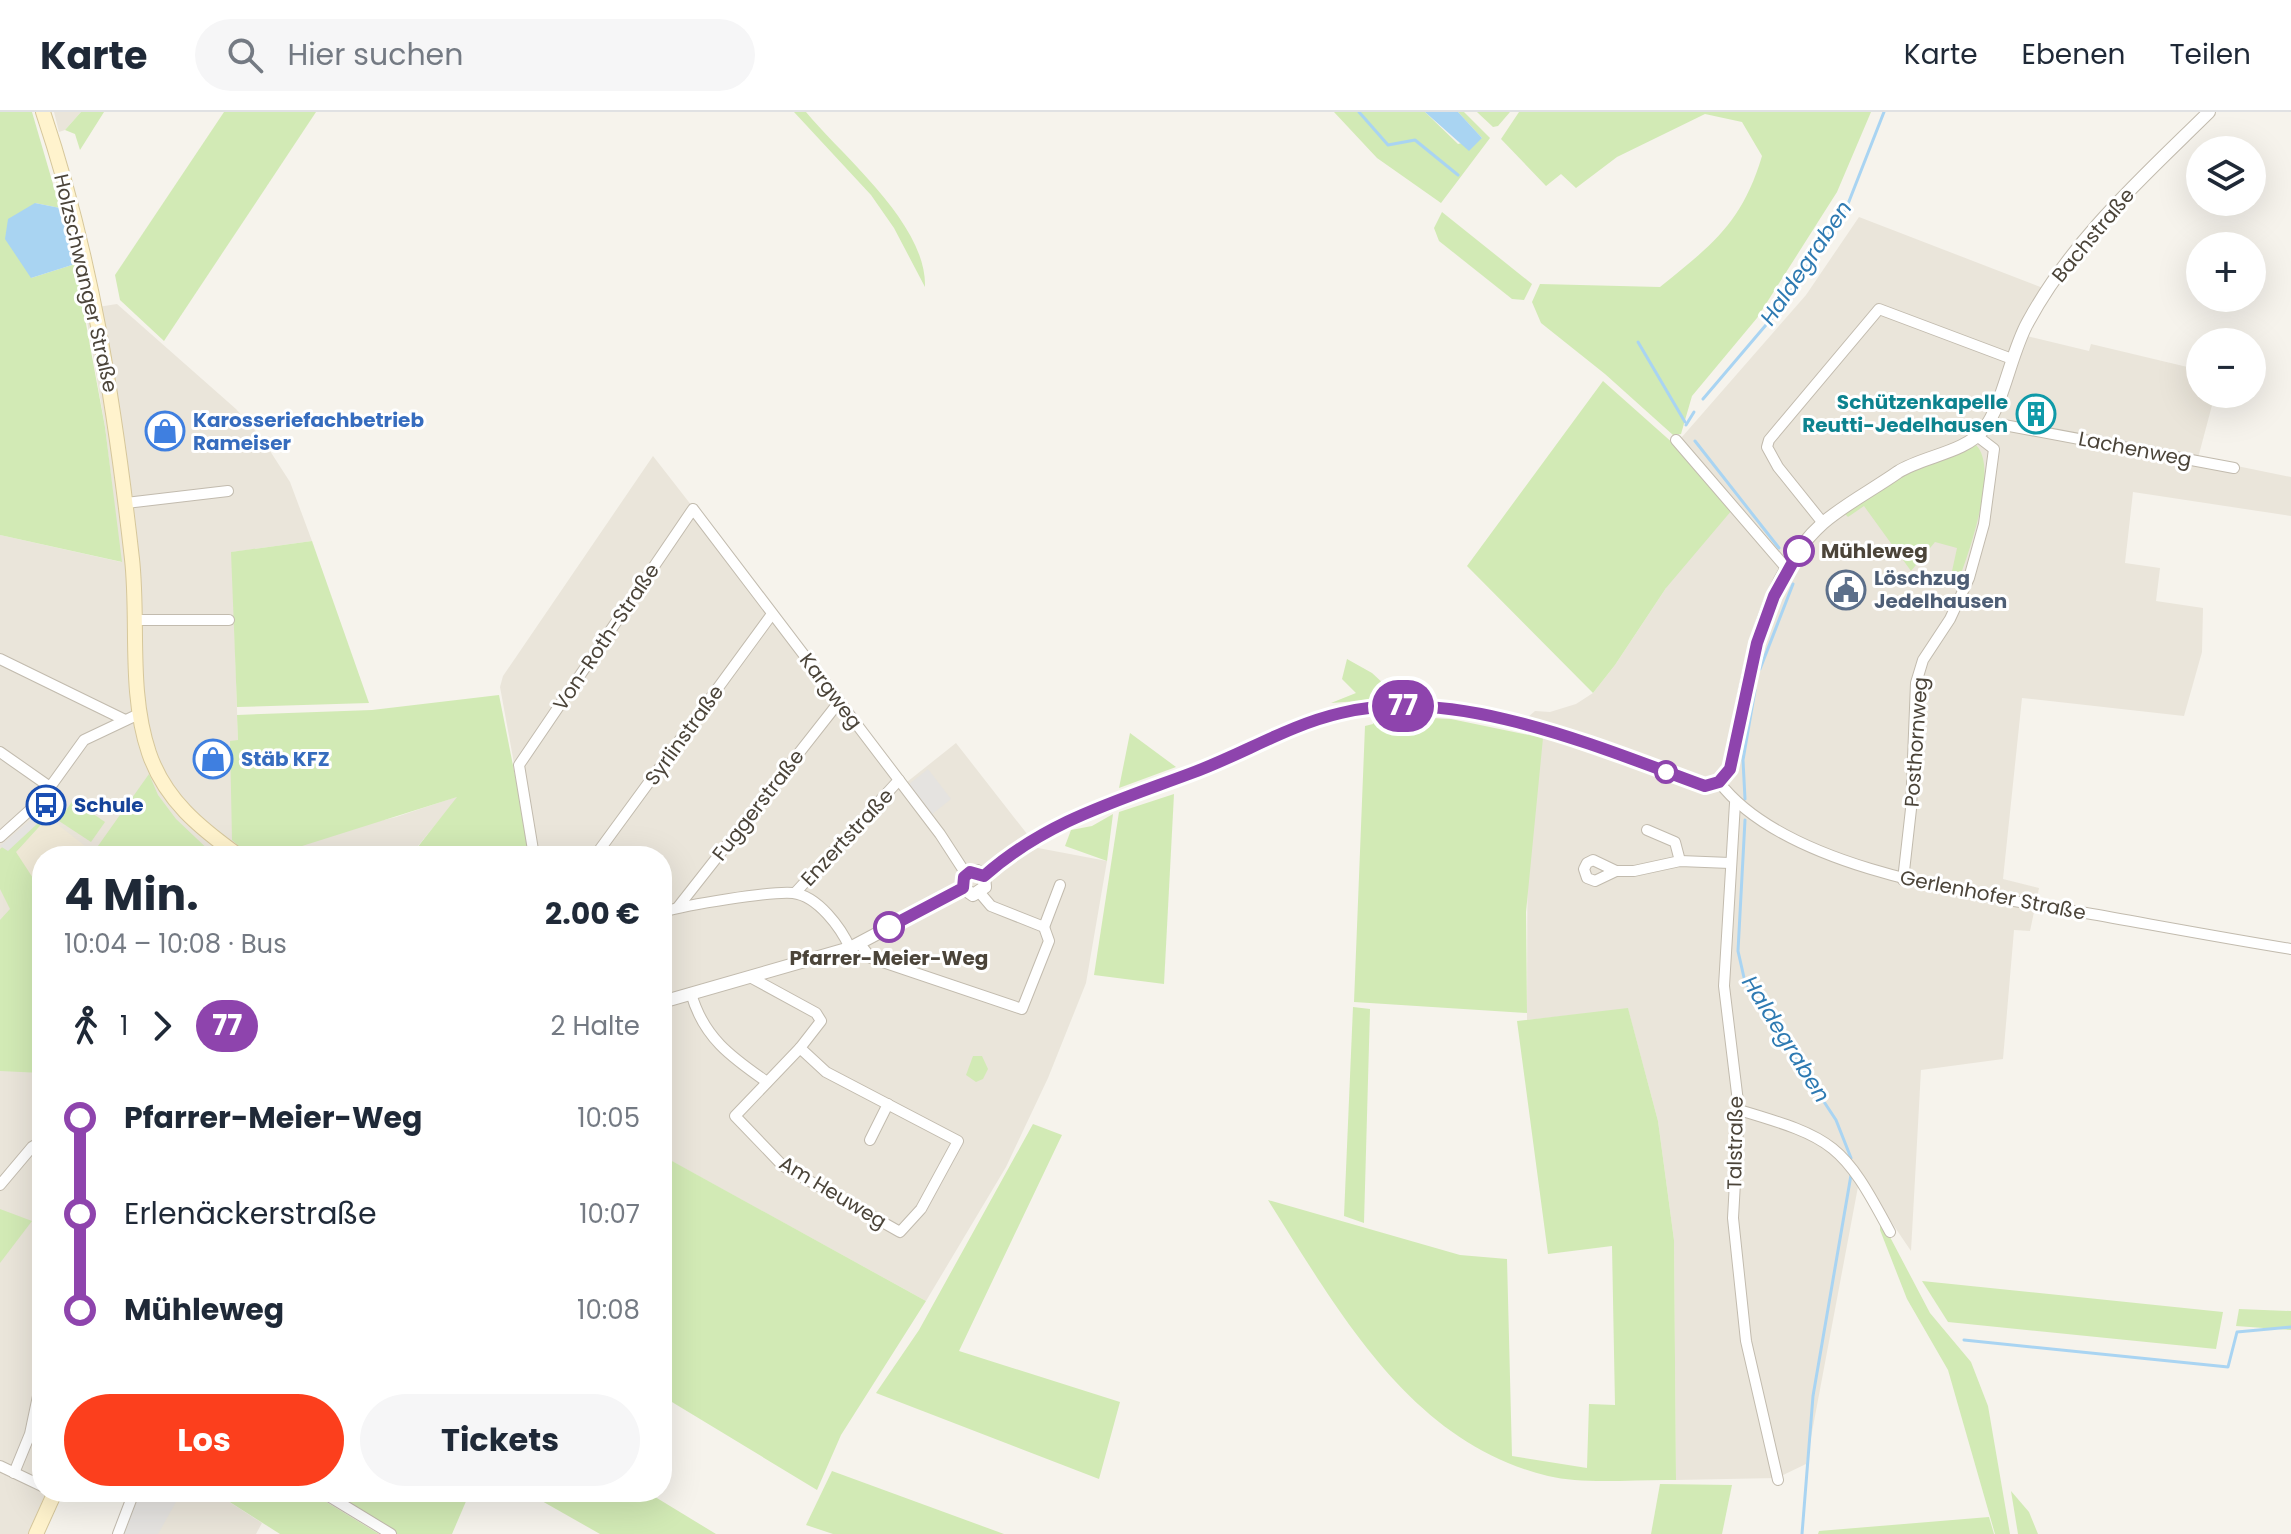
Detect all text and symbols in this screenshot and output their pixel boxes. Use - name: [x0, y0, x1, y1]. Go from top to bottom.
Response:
- search box: [195, 19, 755, 91]
- text: Karte: [40, 29, 147, 82]
- icon: search: [223, 33, 267, 77]
- text: Hier suchen: [287, 33, 463, 76]
- text: Karte: [1904, 35, 1978, 74]
- text: Ebenen: [2022, 35, 2125, 74]
- text: Teilen: [2169, 35, 2251, 74]
- map controls: [2186, 136, 2266, 408]
- button: layers: [2186, 136, 2266, 216]
- street label: Holzschwanger Straße: [47, 171, 125, 395]
- street label: Bachstraße: [2045, 182, 2141, 288]
- water label: Haldegraben: [1753, 194, 1859, 332]
- button: +: [2186, 232, 2266, 312]
- button: −: [2186, 328, 2266, 408]
- place label: Schützenkapelle Reutti-Jedelhausen: [1802, 388, 2008, 439]
- building icon: Schützenkapelle Reutti-Jedelhausen: [2015, 393, 2057, 435]
- place label: Karosseriefachbetrieb Rameiser: [193, 406, 424, 457]
- shop icon: Karosseriefachbetrieb Rameiser: [144, 410, 186, 452]
- street label: Lachenweg: [2076, 424, 2194, 474]
- marker: Mühleweg: [1784, 536, 1814, 566]
- place label: Mühleweg: [1821, 537, 1928, 565]
- street label: Von-Roth-Straße: [546, 558, 666, 716]
- place label: Löschzug Jedelhausen: [1874, 564, 2007, 615]
- public building icon: Löschzug Jedelhausen: [1825, 569, 1867, 611]
- street label: Kargweg: [793, 647, 869, 735]
- street label: Posthornweg: [1897, 676, 1935, 808]
- street label: Syrlinstraße: [638, 679, 730, 791]
- line badge: 77: [1367, 680, 1439, 732]
- text: 77: [1388, 686, 1418, 725]
- shop icon: Stäb KFZ: [192, 738, 234, 780]
- street label: Fuggerstraße: [706, 743, 810, 867]
- place label: Stäb KFZ: [241, 745, 330, 773]
- unlabelled marker: [1655, 761, 1677, 783]
- street label: Enzertstraße: [794, 782, 900, 892]
- bus stop icon: Schule: [25, 784, 67, 826]
- place label: Schule: [74, 791, 144, 819]
- street label: Gerlenhofer Straße: [1898, 863, 2088, 927]
- text: 4 Min.: [64, 864, 199, 925]
- text: 2.00 €: [545, 892, 640, 935]
- marker: Pfarrer-Meier-Weg: [874, 912, 904, 942]
- text: 10:04 – 10:08 · Bus: [64, 926, 287, 962]
- place label: Pfarrer-Meier-Weg: [790, 944, 988, 972]
- water label: Haldegraben: [1735, 969, 1837, 1109]
- icon: walk: [64, 1004, 108, 1048]
- icon: forward: [140, 1004, 184, 1048]
- text: 77: [212, 1006, 242, 1045]
- text: 1: [120, 1008, 128, 1044]
- text: 2 Halte: [551, 1008, 640, 1044]
- text: Pfarrer-Meier-Weg: [124, 1096, 422, 1139]
- street label: Talstraße: [1720, 1096, 1750, 1190]
- text: 10:05: [577, 1100, 640, 1136]
- street label: Am Heuweg: [774, 1149, 892, 1235]
- text: Erlenäckerstraße: [124, 1192, 377, 1235]
- text: 10:07: [579, 1196, 640, 1232]
- text: Mühleweg: [124, 1288, 284, 1331]
- text: 10:08: [577, 1292, 640, 1328]
- button: Los: [64, 1394, 344, 1486]
- button: Tickets: [360, 1394, 640, 1486]

